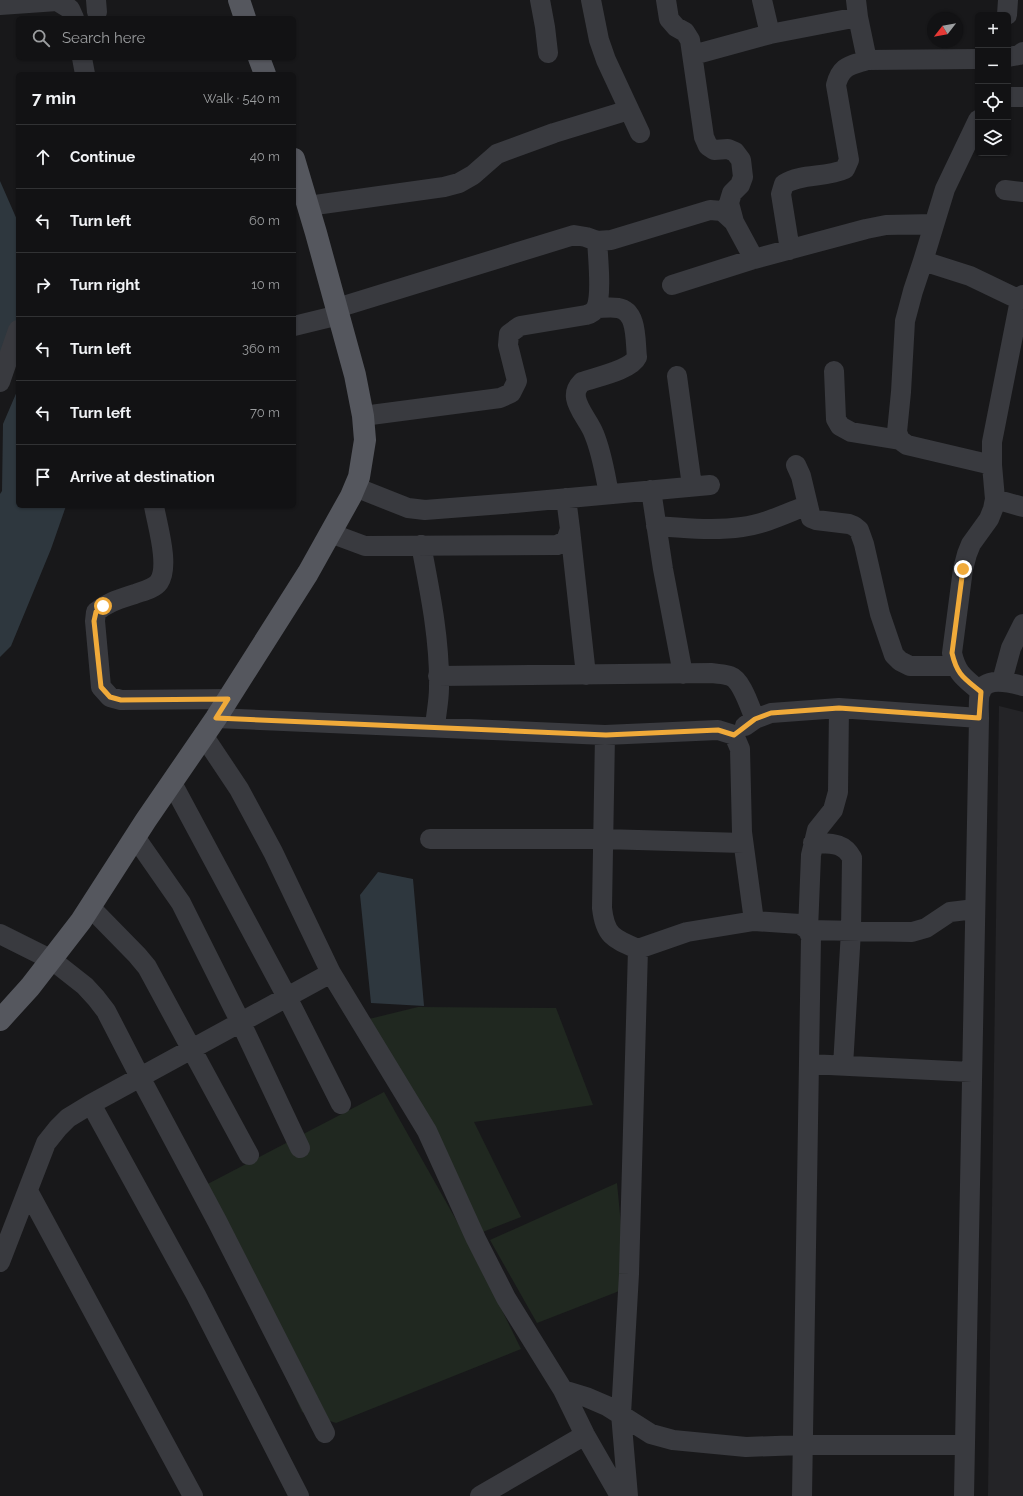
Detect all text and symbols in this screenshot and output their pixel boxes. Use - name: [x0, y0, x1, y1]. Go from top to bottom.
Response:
- north arrow: [927, 12, 963, 48]
- map controls: [975, 12, 1011, 156]
- button: +: [975, 12, 1011, 48]
- search box: [16, 16, 296, 60]
- icon: search: [30, 27, 52, 49]
- text: Search here: [62, 29, 145, 47]
- button: −: [975, 48, 1011, 84]
- button: locate: [975, 84, 1011, 120]
- text: 7 min: [32, 88, 76, 108]
- text: Walk · 540 m: [203, 91, 280, 106]
- button: layers: [975, 120, 1011, 156]
- icon: ahead: [32, 146, 54, 168]
- text: Continue: [70, 148, 135, 166]
- text: 40 m: [250, 149, 280, 164]
- icon: left: [32, 210, 54, 232]
- text: Turn left: [70, 212, 131, 230]
- text: 60 m: [249, 213, 280, 228]
- icon: right: [32, 274, 54, 296]
- text: Turn right: [70, 276, 140, 294]
- text: 10 m: [251, 277, 280, 292]
- icon: left: [32, 338, 54, 360]
- text: Turn left: [70, 340, 131, 358]
- text: 360 m: [242, 341, 280, 356]
- icon: left: [32, 402, 54, 424]
- text: Turn left: [70, 404, 131, 422]
- text: 70 m: [250, 405, 280, 420]
- icon: arrive: [32, 466, 54, 488]
- text: Arrive at destination: [70, 468, 215, 486]
- route end: [954, 560, 972, 578]
- route start: [94, 597, 112, 615]

